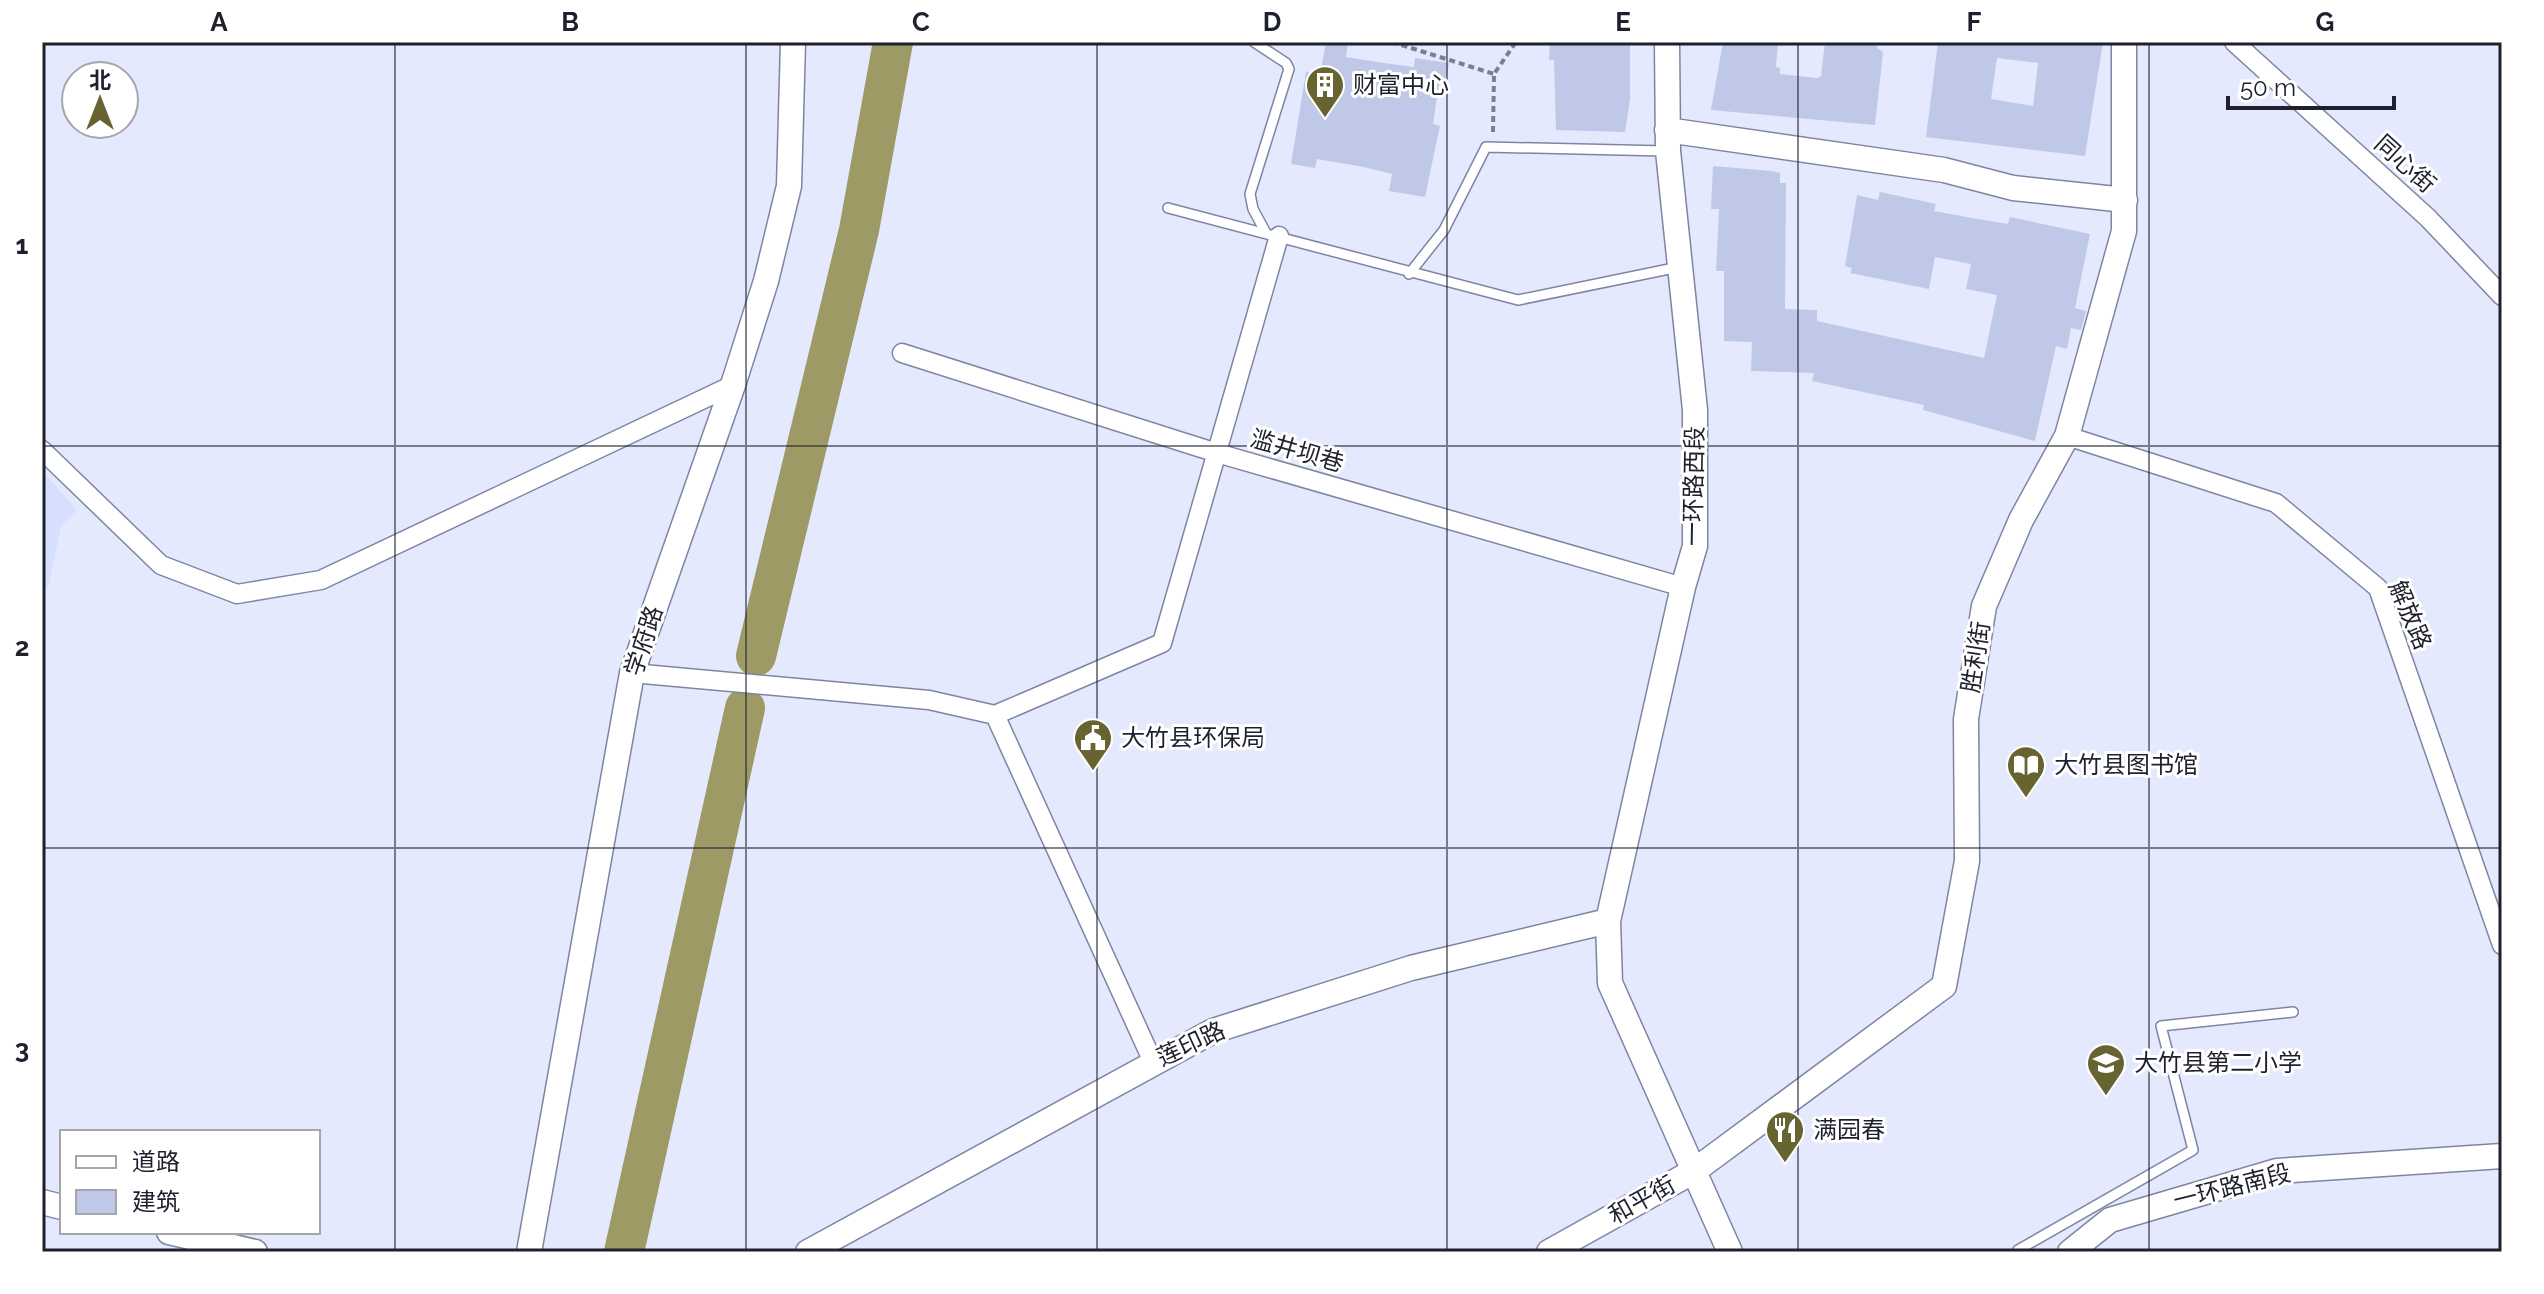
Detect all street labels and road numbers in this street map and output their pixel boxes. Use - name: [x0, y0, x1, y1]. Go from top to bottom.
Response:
- street label: 同心街: [2369, 129, 2442, 198]
- street label: 滥井坝巷: [1247, 423, 1347, 478]
- street label: 一环路西段: [1678, 426, 1709, 546]
- street label: 解放路: [2383, 576, 2438, 654]
- street label: 学府路: [619, 602, 668, 680]
- street label: 胜利街: [1956, 619, 1995, 695]
- street label: 莲印路: [1152, 1015, 1230, 1072]
- street label: 一环路南段: [2170, 1158, 2294, 1215]
- street label: 和平街: [1603, 1169, 1680, 1230]

